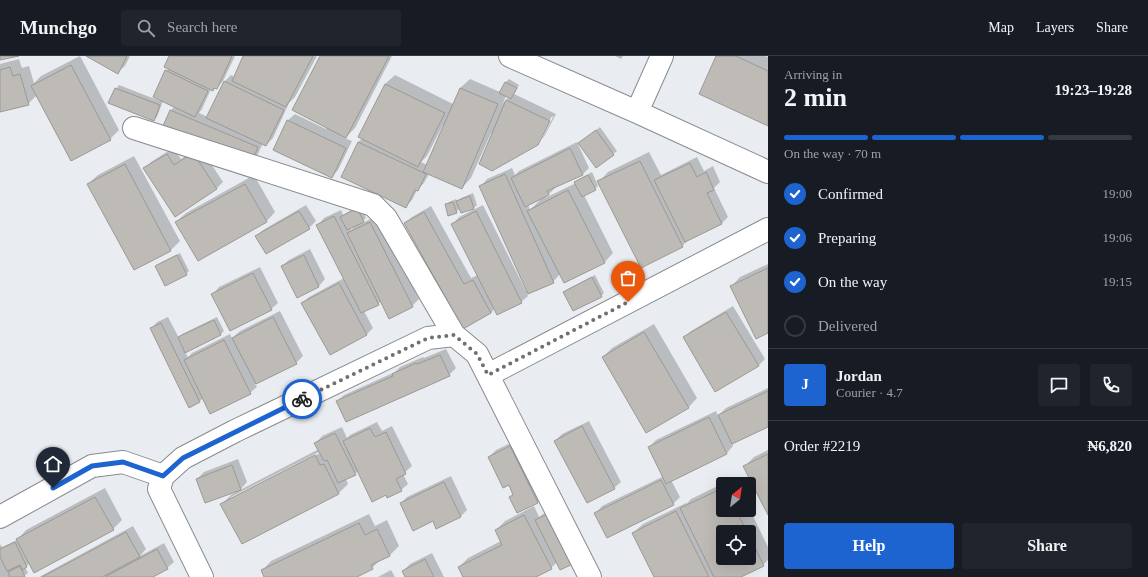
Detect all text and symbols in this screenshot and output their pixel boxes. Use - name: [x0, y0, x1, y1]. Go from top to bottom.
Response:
- search box: [121, 10, 401, 46]
- text: Munchgo: [20, 17, 97, 38]
- icon: search: [135, 17, 157, 39]
- text: Search here: [167, 19, 237, 35]
- text: Map: [988, 20, 1014, 35]
- text: Layers: [1036, 20, 1074, 35]
- text: Share: [1096, 20, 1128, 35]
- text: Arriving in: [784, 67, 842, 82]
- text: 19:23–19:28: [1055, 82, 1132, 98]
- text: 2 min: [784, 83, 847, 112]
- text: On the way · 70 m: [784, 146, 881, 161]
- icon: check: [784, 183, 806, 205]
- text: Confirmed: [818, 186, 883, 202]
- text: 19:00: [1102, 186, 1132, 201]
- icon: check: [784, 227, 806, 249]
- text: Preparing: [818, 230, 876, 246]
- text: 19:06: [1102, 230, 1132, 245]
- pin: [611, 261, 645, 302]
- icon: bag: [617, 267, 639, 289]
- icon: check: [784, 271, 806, 293]
- text: On the way: [818, 274, 887, 290]
- text: 19:15: [1102, 274, 1132, 289]
- text: Delivered: [818, 318, 877, 334]
- button: chat: [1038, 364, 1080, 406]
- button: phone: [1090, 364, 1132, 406]
- text: Jordan: [836, 368, 882, 384]
- text: J: [801, 376, 809, 392]
- courier: [282, 379, 322, 419]
- text: Courier · 4.7: [836, 385, 903, 400]
- icon: bike: [291, 388, 313, 410]
- text: Order #2219: [784, 438, 860, 454]
- text: ₦6,820: [1087, 438, 1132, 454]
- pin: [36, 447, 70, 488]
- icon: home: [42, 453, 64, 475]
- north arrow: [716, 477, 756, 517]
- map controls: [716, 477, 756, 565]
- button: Help: [784, 523, 954, 569]
- button: Share: [962, 523, 1132, 569]
- button: locate: [716, 525, 756, 565]

